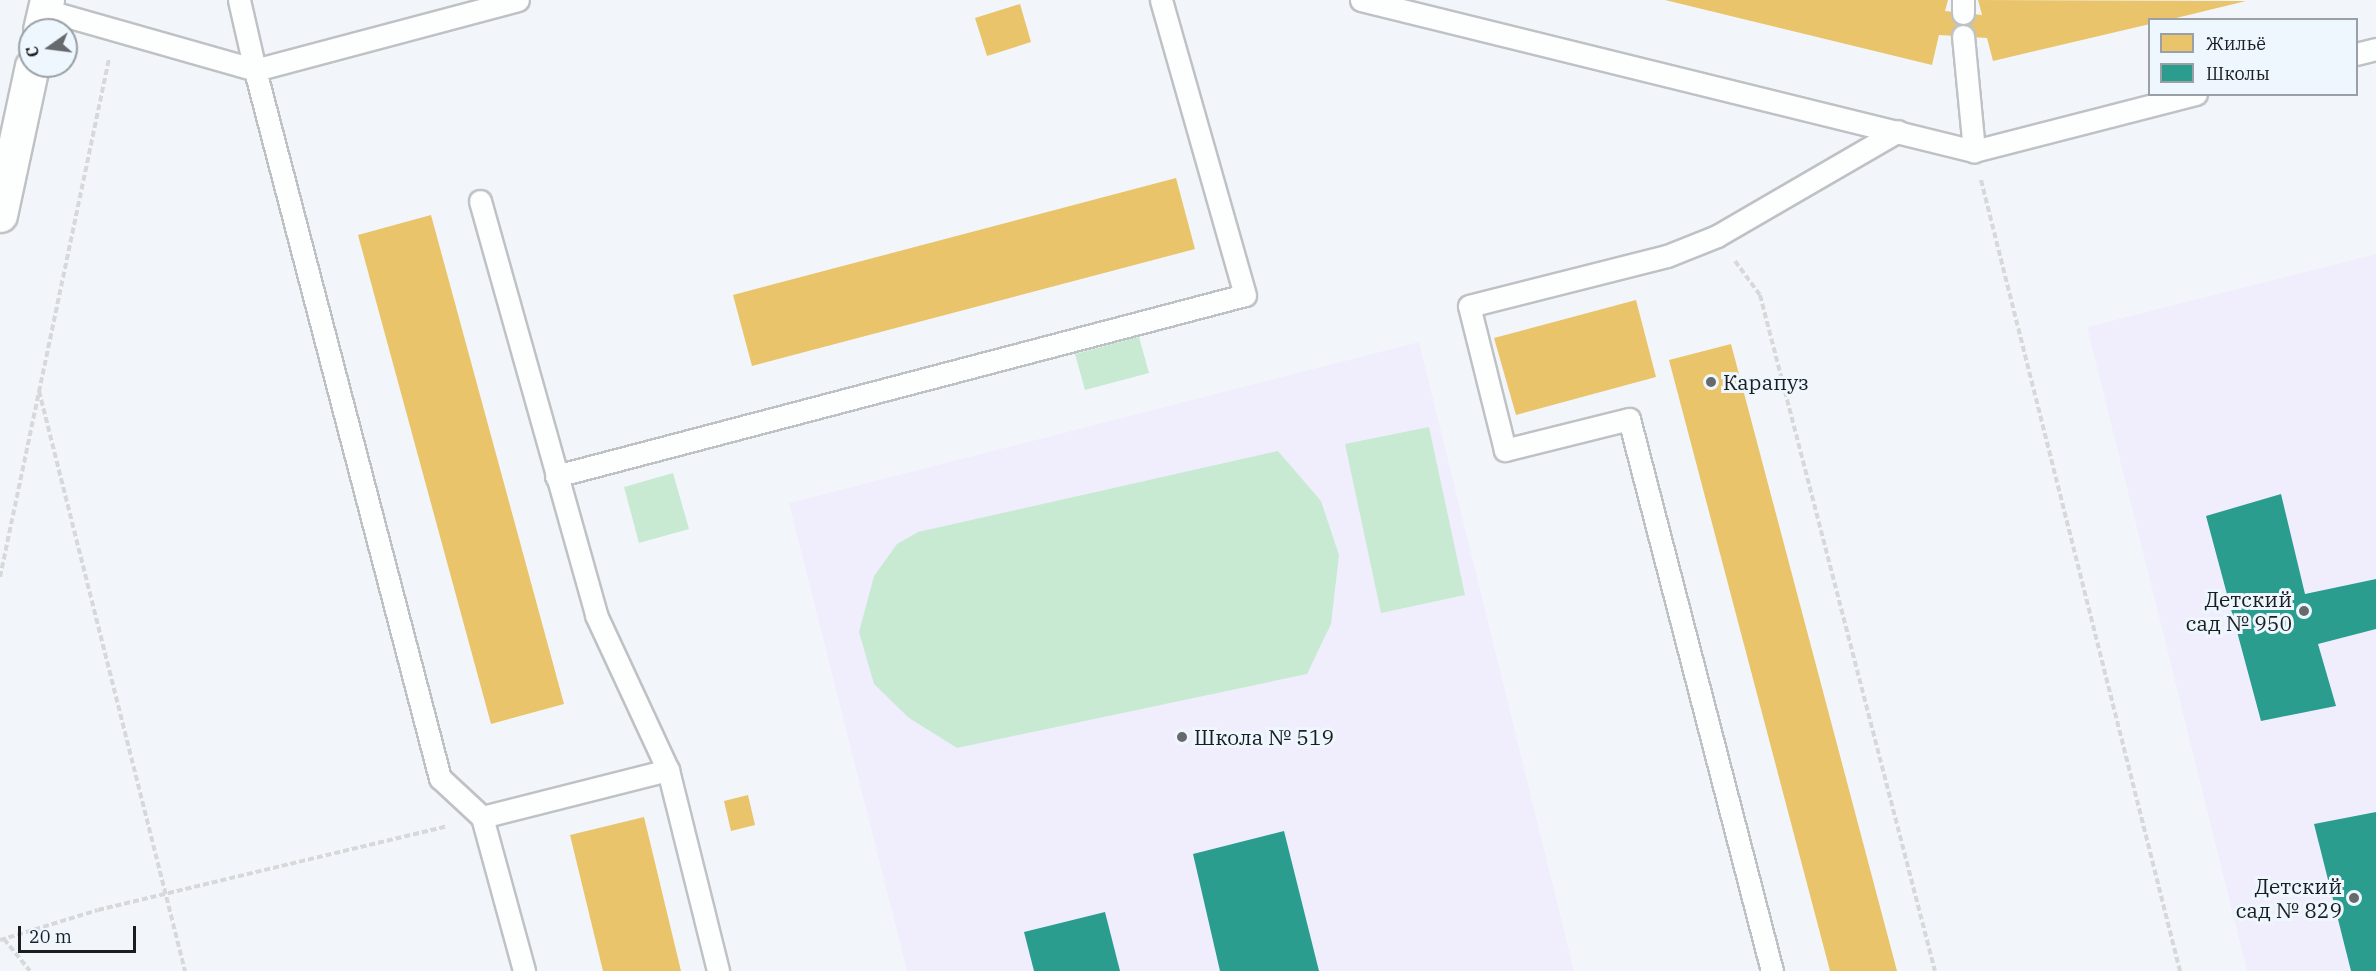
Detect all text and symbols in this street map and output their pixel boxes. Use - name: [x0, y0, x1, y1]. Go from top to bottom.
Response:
- north arrow: [18, 18, 78, 78]
- legend: [2148, 18, 2358, 96]
- text: Жильё: [2206, 32, 2266, 55]
- text: С: [21, 44, 43, 59]
- text: Школы: [2206, 62, 2270, 85]
- place label: Карапуз: [1723, 369, 1809, 395]
- marker: Карапуз: [1704, 375, 1718, 389]
- place label: Детский сад № 950: [2186, 586, 2292, 636]
- marker: Детский сад № 950: [2297, 604, 2311, 618]
- place label: Школа № 519: [1194, 724, 1334, 750]
- marker: Школа № 519: [1175, 730, 1189, 744]
- place label: Детский сад № 829: [2236, 873, 2342, 923]
- marker: Детский сад № 829: [2347, 891, 2361, 905]
- scale bar: [21, 914, 140, 952]
- text: 20 m: [29, 925, 72, 948]

